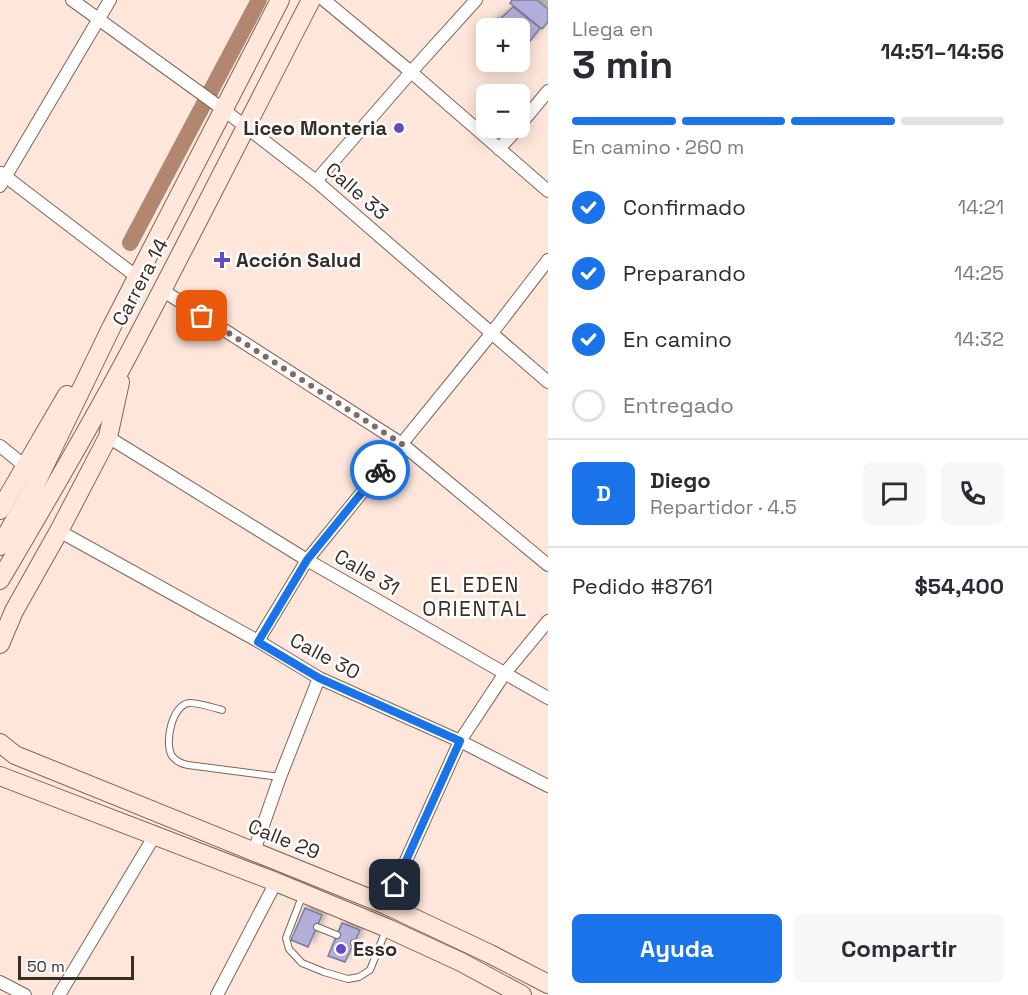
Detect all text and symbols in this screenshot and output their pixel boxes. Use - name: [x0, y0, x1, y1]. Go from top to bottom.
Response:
- text: Llega en: [572, 16, 653, 42]
- map controls: [476, 18, 530, 138]
- button: +: [476, 18, 530, 72]
- text: 14:51–14:56: [881, 37, 1004, 65]
- text: 3 min: [572, 40, 673, 89]
- button: −: [476, 84, 530, 138]
- place label: Liceo Monteria: [243, 115, 387, 141]
- marker: Liceo Monteria: [392, 121, 406, 135]
- text: En camino · 260 m: [572, 134, 744, 160]
- street label: Calle 33: [320, 156, 394, 226]
- icon: check: [572, 191, 605, 224]
- text: Confirmado: [623, 193, 746, 221]
- text: 14:21: [958, 194, 1004, 220]
- street label: Carrera 14: [106, 234, 174, 330]
- place label: Acción Salud: [236, 247, 361, 273]
- marker: Acción Salud: [213, 251, 231, 269]
- icon: check: [572, 257, 605, 290]
- text: Preparando: [623, 259, 746, 287]
- text: 14:25: [954, 260, 1004, 286]
- pin: [176, 290, 227, 341]
- icon: bag: [185, 299, 218, 332]
- icon: check: [572, 323, 605, 356]
- text: En camino: [623, 325, 732, 353]
- text: 14:32: [954, 326, 1004, 352]
- text: Entregado: [623, 391, 734, 419]
- courier: [350, 440, 410, 500]
- icon: bike: [364, 454, 397, 487]
- button: chat: [863, 462, 926, 525]
- button: phone: [941, 462, 1004, 525]
- text: Diego: [650, 466, 711, 494]
- text: D: [596, 479, 611, 507]
- text: Repartidor · 4.5: [650, 494, 797, 520]
- street label: Calle 31: [330, 543, 404, 601]
- district label: EL EDEN ORIENTAL: [422, 571, 528, 622]
- text: Pedido #8761: [572, 572, 713, 600]
- text: $54,400: [915, 572, 1004, 600]
- street label: Calle 30: [285, 627, 365, 685]
- street label: Calle 29: [244, 813, 324, 865]
- pin: [369, 859, 420, 910]
- icon: home: [378, 868, 411, 901]
- button: Ayuda: [572, 914, 782, 983]
- button: Compartir: [794, 914, 1004, 983]
- place label: Esso: [353, 936, 397, 962]
- marker: Esso: [334, 942, 348, 956]
- scale bar: [18, 953, 134, 980]
- text: 50 m: [27, 956, 65, 977]

